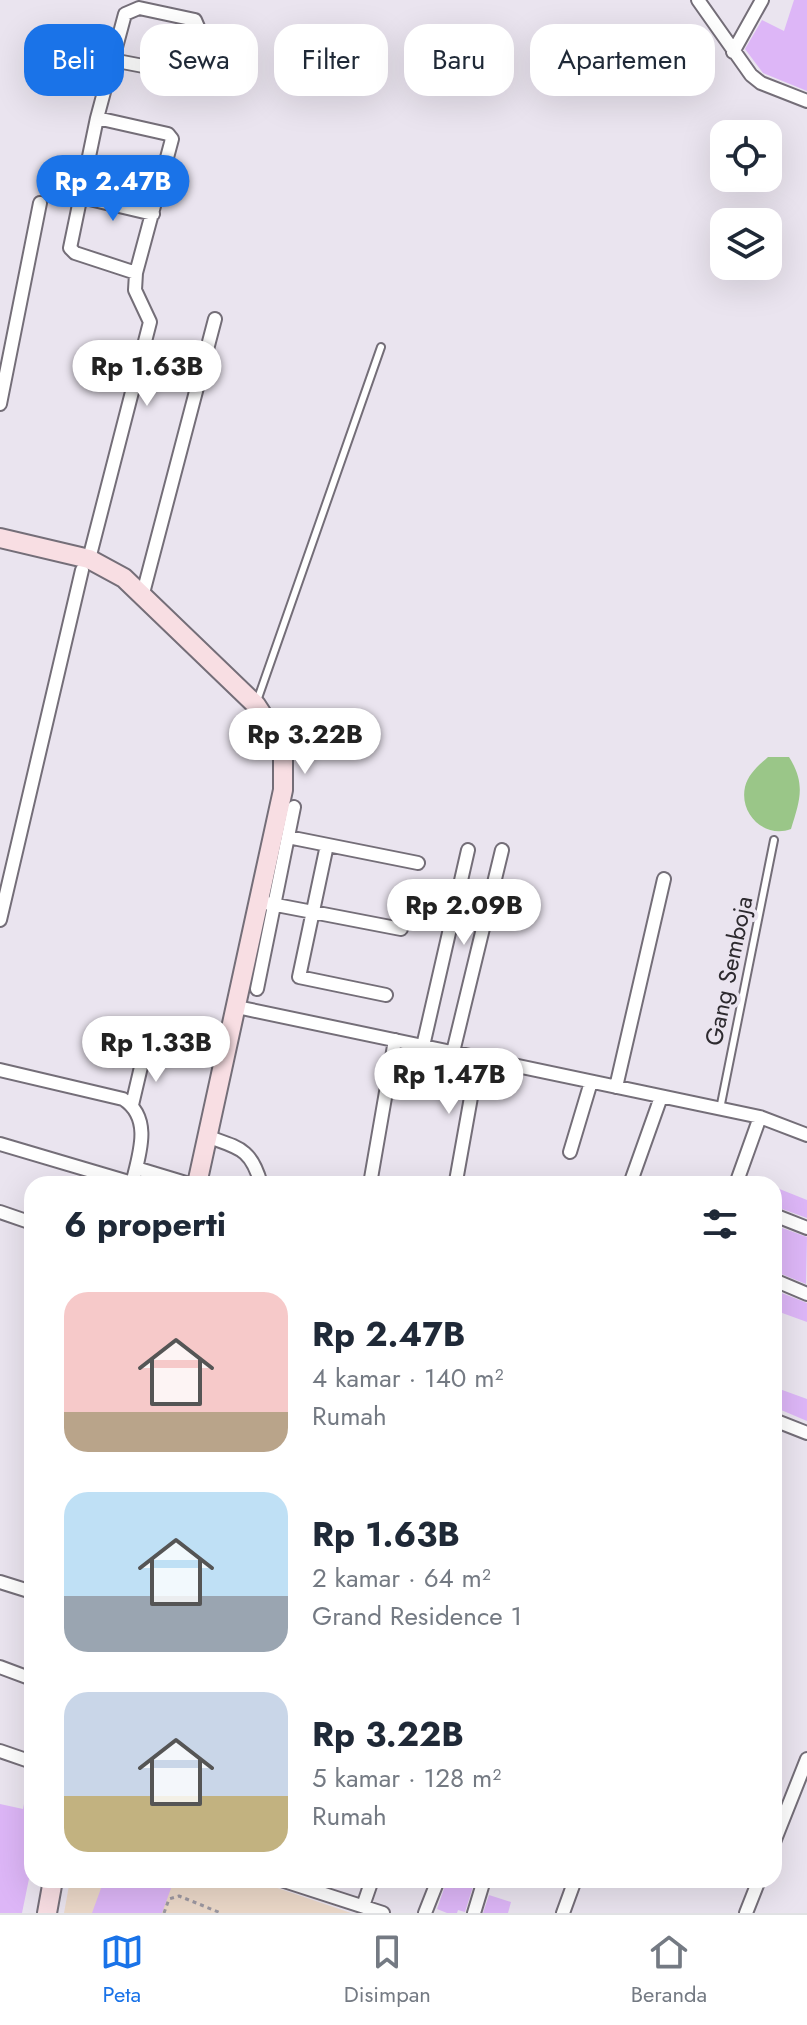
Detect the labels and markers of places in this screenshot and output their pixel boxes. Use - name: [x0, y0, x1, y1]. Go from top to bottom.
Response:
- pin: Rp 2.47B: [30, 155, 196, 223]
- pin: Rp 1.63B: [64, 340, 230, 408]
- pin: Rp 3.22B: [222, 708, 388, 776]
- pin: Rp 2.09B: [381, 879, 547, 947]
- pin: Rp 1.33B: [73, 1016, 239, 1084]
- pin: Rp 1.47B: [366, 1048, 532, 1116]

